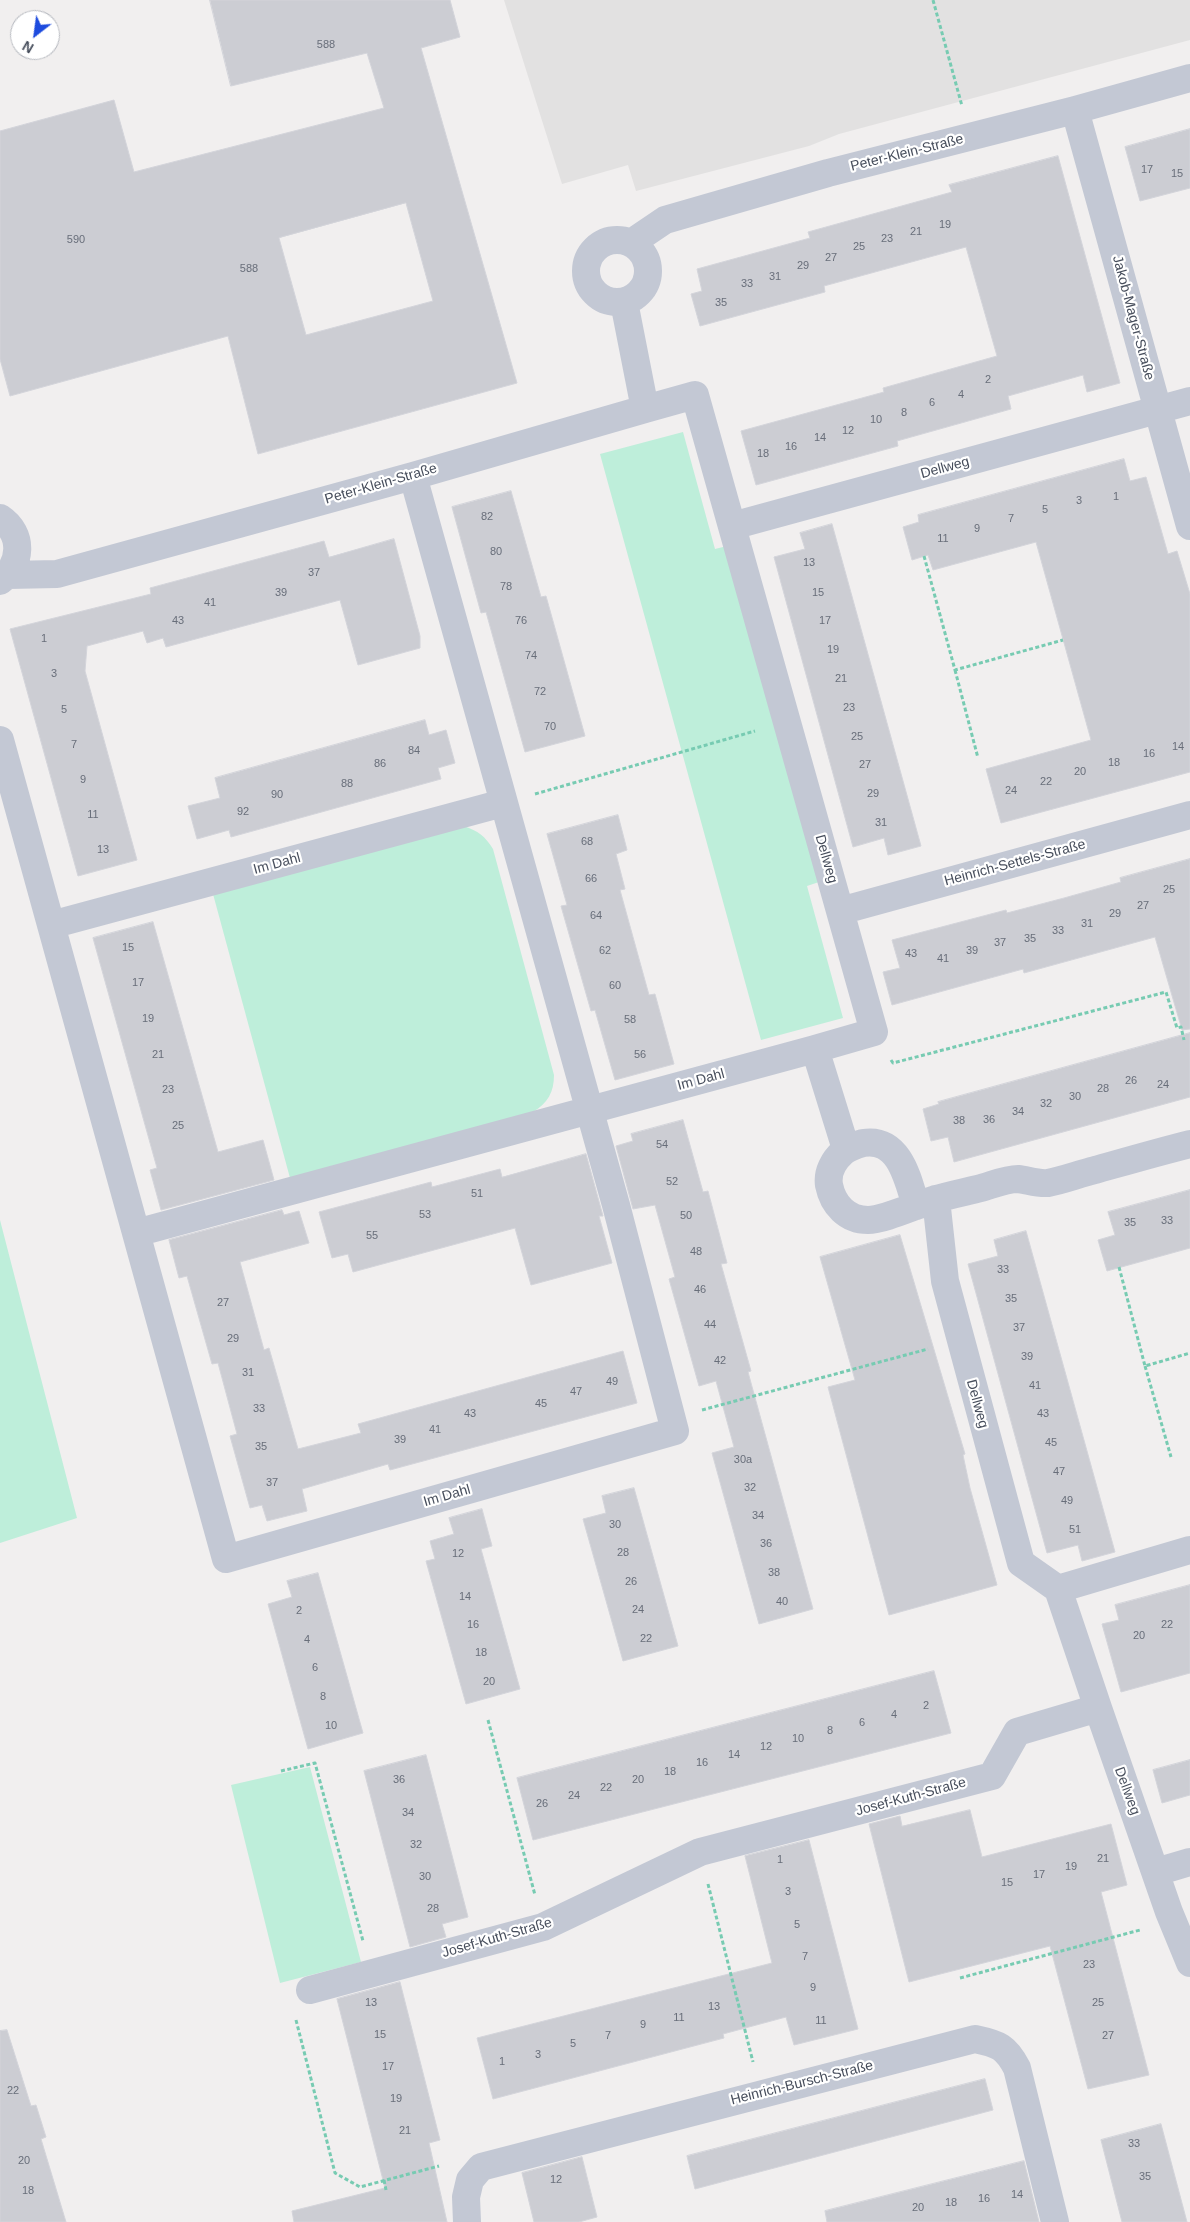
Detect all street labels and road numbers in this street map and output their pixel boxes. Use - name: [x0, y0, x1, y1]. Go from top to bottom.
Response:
- street label: Peter-Klein-Straße: [849, 131, 965, 175]
- street label: Jakob-Mager-Straße: [1108, 254, 1158, 382]
- street label: Dellweg: [919, 453, 971, 483]
- street label: Peter-Klein-Straße: [323, 460, 439, 508]
- street label: Dellweg: [811, 833, 841, 885]
- street label: Heinrich-Settels-Straße: [943, 836, 1087, 890]
- street label: Im Dahl: [252, 850, 302, 878]
- street label: Im Dahl: [676, 1066, 726, 1094]
- street label: Dellweg: [962, 1378, 992, 1430]
- street label: Im Dahl: [422, 1481, 472, 1511]
- street label: Dellweg: [1111, 1765, 1143, 1817]
- street label: Josef-Kuth-Straße: [854, 1774, 968, 1820]
- street label: Josef-Kuth-Straße: [440, 1914, 554, 1962]
- street label: Heinrich-Bursch-Straße: [729, 2057, 875, 2109]

